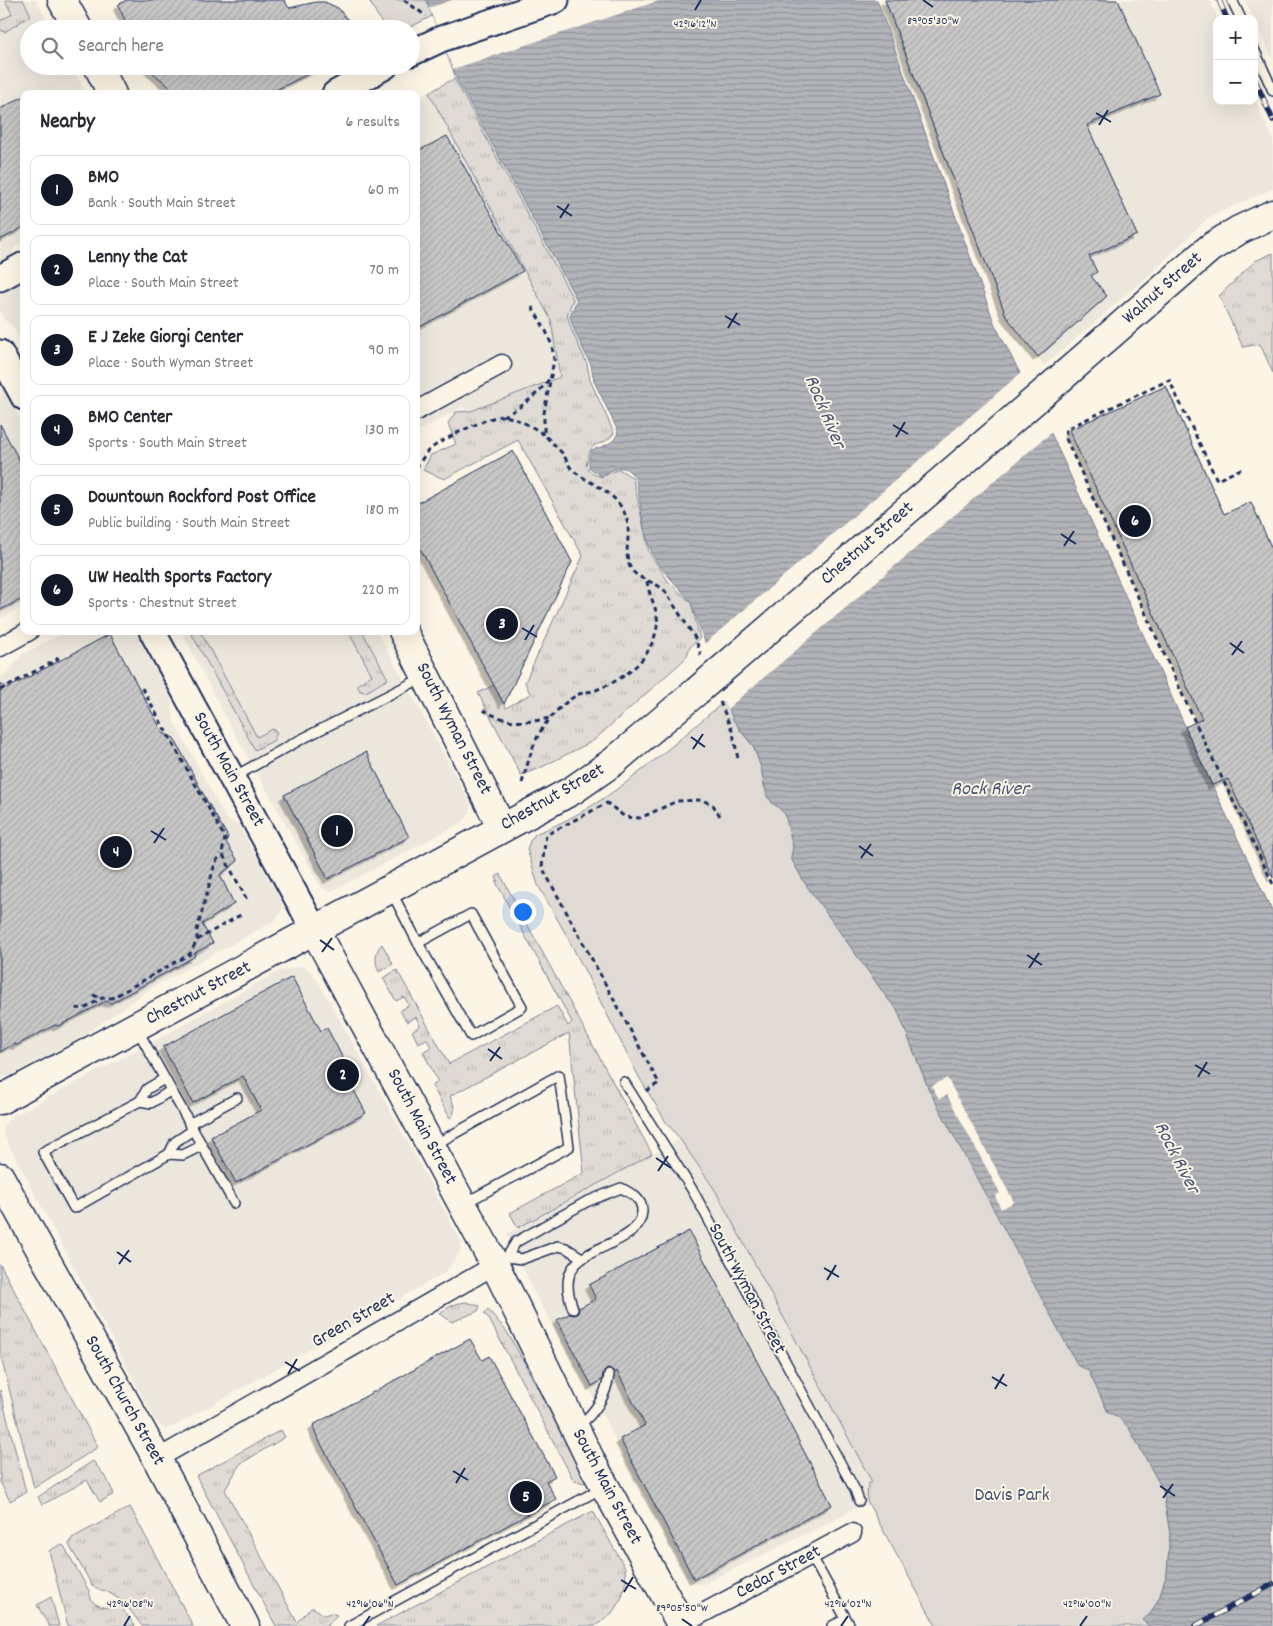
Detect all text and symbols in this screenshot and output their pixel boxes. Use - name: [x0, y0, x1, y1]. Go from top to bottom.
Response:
- text: 89°05'30"W: [907, 13, 959, 30]
- map controls: [1213, 15, 1258, 105]
- button: +: [1213, 15, 1258, 60]
- text: 42°16'12"N: [673, 16, 717, 33]
- search box: [20, 20, 420, 75]
- icon: search: [38, 34, 66, 62]
- text: Search here: [78, 34, 164, 61]
- button: −: [1213, 60, 1258, 105]
- text: Nearby: [40, 108, 95, 138]
- text: 6 results: [345, 111, 400, 134]
- text: BMO: [88, 165, 119, 192]
- text: 1: [55, 179, 59, 202]
- text: 60 m: [368, 179, 399, 202]
- text: Bank · South Main Street: [88, 192, 236, 215]
- text: Lenny the Cat: [88, 245, 187, 272]
- street label: Walnut Street: [1117, 246, 1209, 332]
- text: 2: [54, 259, 61, 282]
- text: 70 m: [369, 259, 399, 282]
- text: Place · South Main Street: [88, 272, 239, 295]
- text: E J Zeke Giorgi Center: [88, 325, 243, 352]
- text: 3: [53, 339, 61, 362]
- text: 90 m: [368, 339, 399, 362]
- text: Place · South Wyman Street: [88, 352, 253, 375]
- water label: Rock River: [796, 371, 853, 455]
- text: BMO Center: [88, 405, 172, 432]
- text: 4: [54, 419, 60, 442]
- text: 130 m: [365, 419, 399, 442]
- text: Sports · South Main Street: [88, 432, 247, 455]
- text: Downtown Rockford Post Office: [88, 485, 316, 512]
- street label: Chestnut Street: [815, 496, 921, 592]
- text: 5: [53, 499, 61, 522]
- text: 180 m: [366, 499, 399, 522]
- pin: 6: [1119, 502, 1151, 540]
- text: Public building · South Main Street: [88, 512, 290, 535]
- text: UW Health Sports Factory: [88, 565, 271, 592]
- text: 6: [53, 579, 61, 602]
- text: 220 m: [362, 579, 399, 602]
- text: Sports · Chestnut Street: [88, 592, 237, 615]
- pin: 3: [486, 605, 518, 643]
- street label: South Wyman Street: [408, 658, 498, 800]
- street label: South Main Street: [185, 708, 271, 832]
- street label: Chestnut Street: [496, 757, 610, 839]
- water label: Rock River: [951, 776, 1031, 804]
- pin: 1: [321, 812, 353, 850]
- pin: 4: [100, 833, 132, 871]
- your location: [510, 899, 536, 925]
- street label: Chestnut Street: [141, 955, 257, 1033]
- pin: 2: [327, 1056, 359, 1094]
- street label: South Main Street: [379, 1064, 463, 1190]
- water label: Rock River: [1146, 1117, 1207, 1201]
- street label: South Wyman Street: [700, 1219, 792, 1359]
- street label: Green Street: [307, 1286, 401, 1356]
- street label: South Church Street: [77, 1331, 171, 1471]
- street label: South Main Street: [564, 1424, 648, 1550]
- pin: 5: [510, 1478, 542, 1516]
- park label: Davis Park: [975, 1483, 1050, 1510]
- street label: Cedar Street: [732, 1539, 826, 1607]
- text: 42°16'08"N: [107, 1596, 153, 1613]
- text: 42°16'06"N: [346, 1596, 394, 1613]
- text: 42°16'02"N: [825, 1596, 872, 1613]
- text: 42°16'00"N: [1063, 1596, 1111, 1613]
- text: 89°05'50"W: [656, 1600, 708, 1617]

